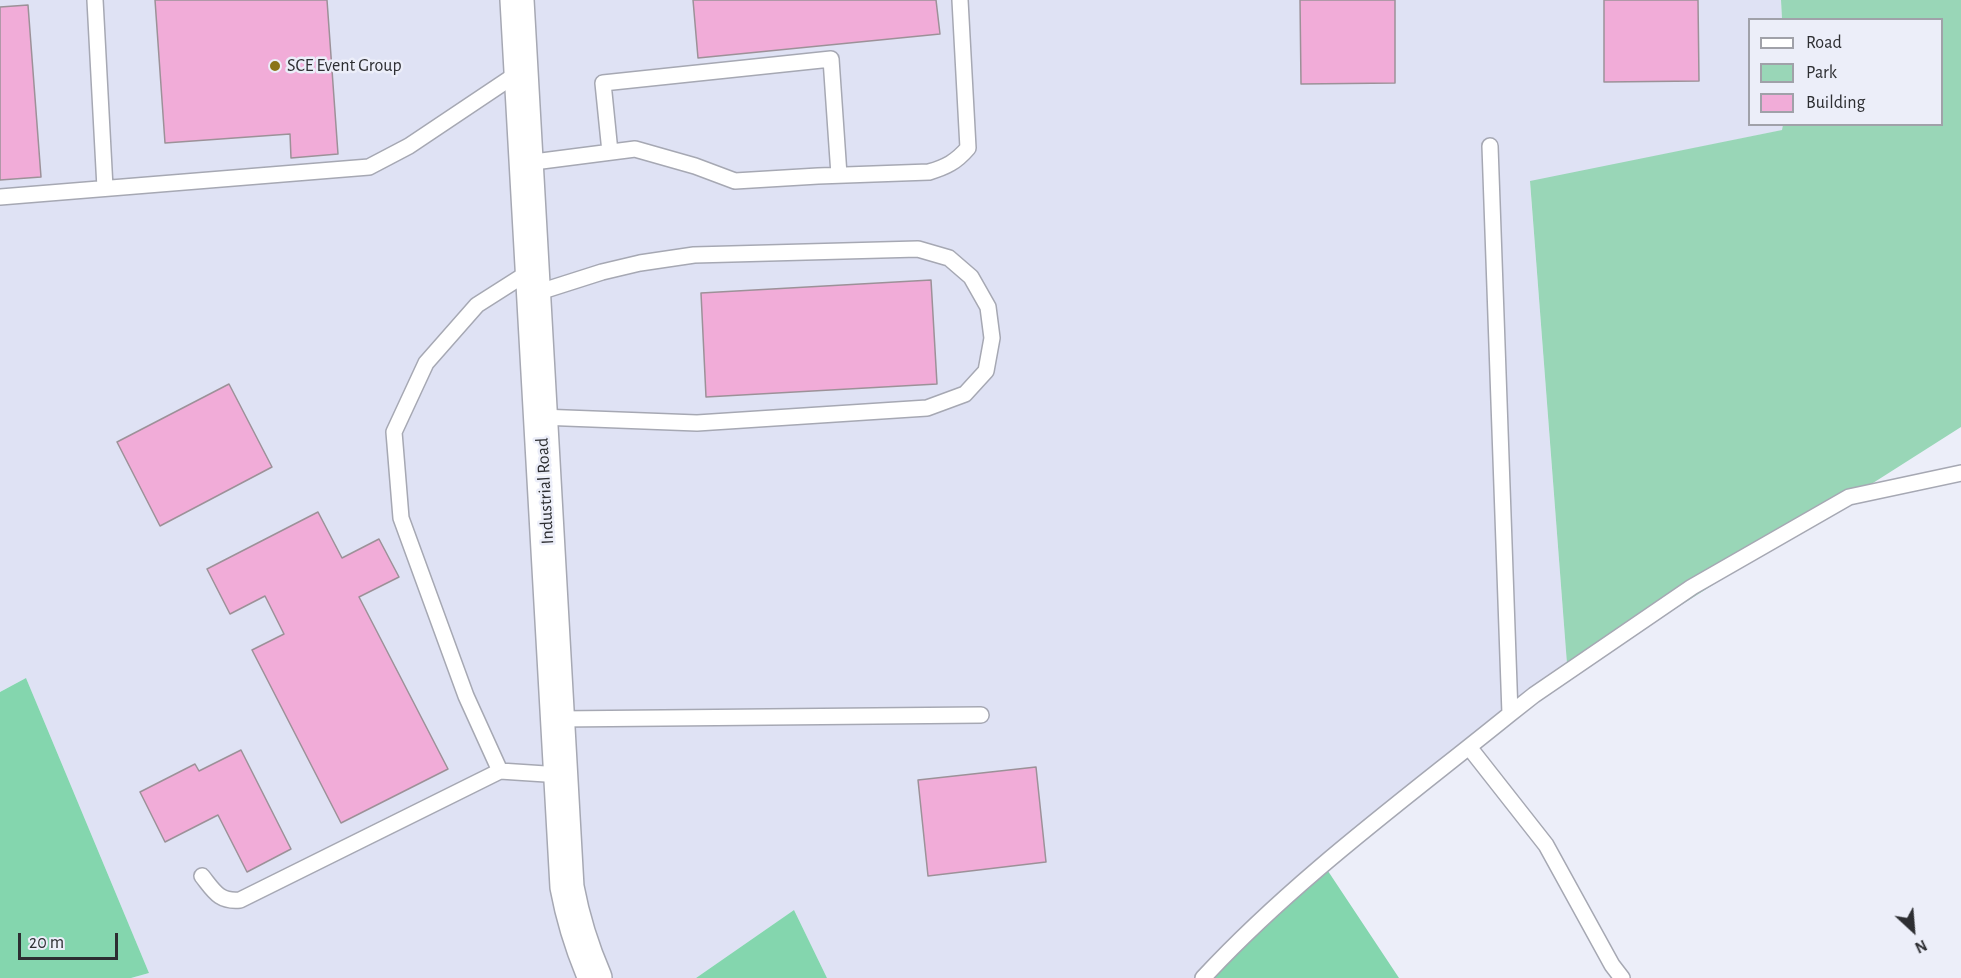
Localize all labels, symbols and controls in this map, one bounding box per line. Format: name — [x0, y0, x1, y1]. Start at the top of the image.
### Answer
legend — [1748, 18, 1943, 126]
text: Road — [1806, 34, 1842, 52]
place label: SCE Event Group — [287, 55, 402, 77]
marker: SCE Event Group — [268, 59, 282, 73]
text: Park — [1806, 64, 1837, 82]
text: Building — [1806, 94, 1865, 112]
street label: Industrial Road — [531, 437, 559, 545]
north arrow — [1883, 900, 1943, 960]
scale bar — [21, 921, 122, 959]
text: 20 m — [29, 934, 64, 952]
text: N — [1912, 937, 1929, 956]

